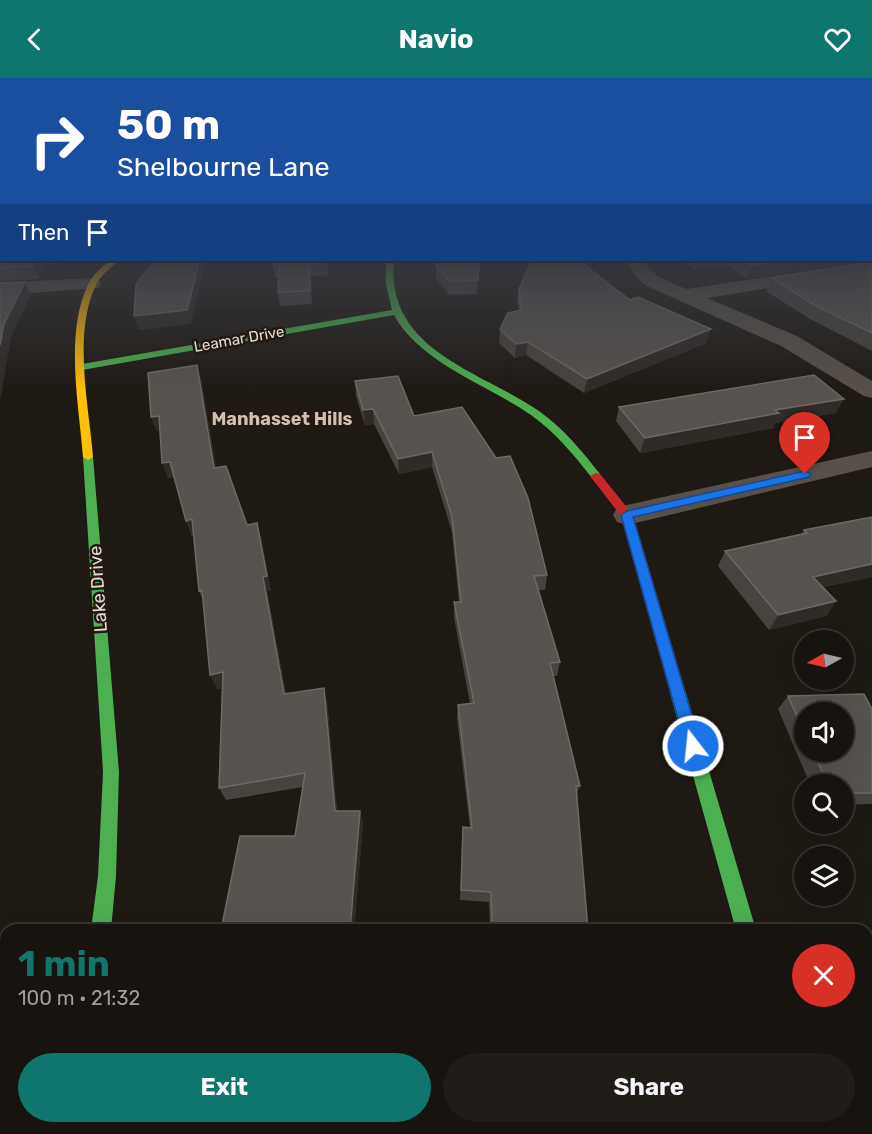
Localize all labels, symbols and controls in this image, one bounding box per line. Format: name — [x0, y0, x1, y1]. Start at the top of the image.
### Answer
icon: back — [18, 23, 51, 56]
text: Navio — [398, 23, 474, 55]
icon: heart — [821, 23, 854, 56]
text: 50 m — [117, 100, 220, 150]
icon: right — [18, 102, 96, 180]
text: Shelbourne Lane — [117, 151, 330, 183]
icon: arrive — [81, 216, 114, 249]
text: Then — [18, 219, 69, 246]
street label: Leamar Drive — [192, 322, 286, 356]
district label: Manhasset Hills — [211, 408, 353, 430]
pin — [779, 412, 830, 474]
icon: arrive — [788, 421, 821, 454]
street label: Lake Drive — [84, 545, 112, 633]
north arrow — [794, 630, 854, 690]
map controls — [794, 630, 854, 906]
button: sound — [794, 702, 854, 762]
position arrow — [661, 714, 725, 778]
button: search — [794, 774, 854, 834]
button: layers — [794, 846, 854, 906]
text: 1 min — [18, 942, 110, 985]
button: close — [792, 944, 855, 1007]
text: 100 m · 21:32 — [18, 986, 140, 1010]
button: Exit — [18, 1053, 431, 1122]
button: Share — [443, 1053, 855, 1122]

